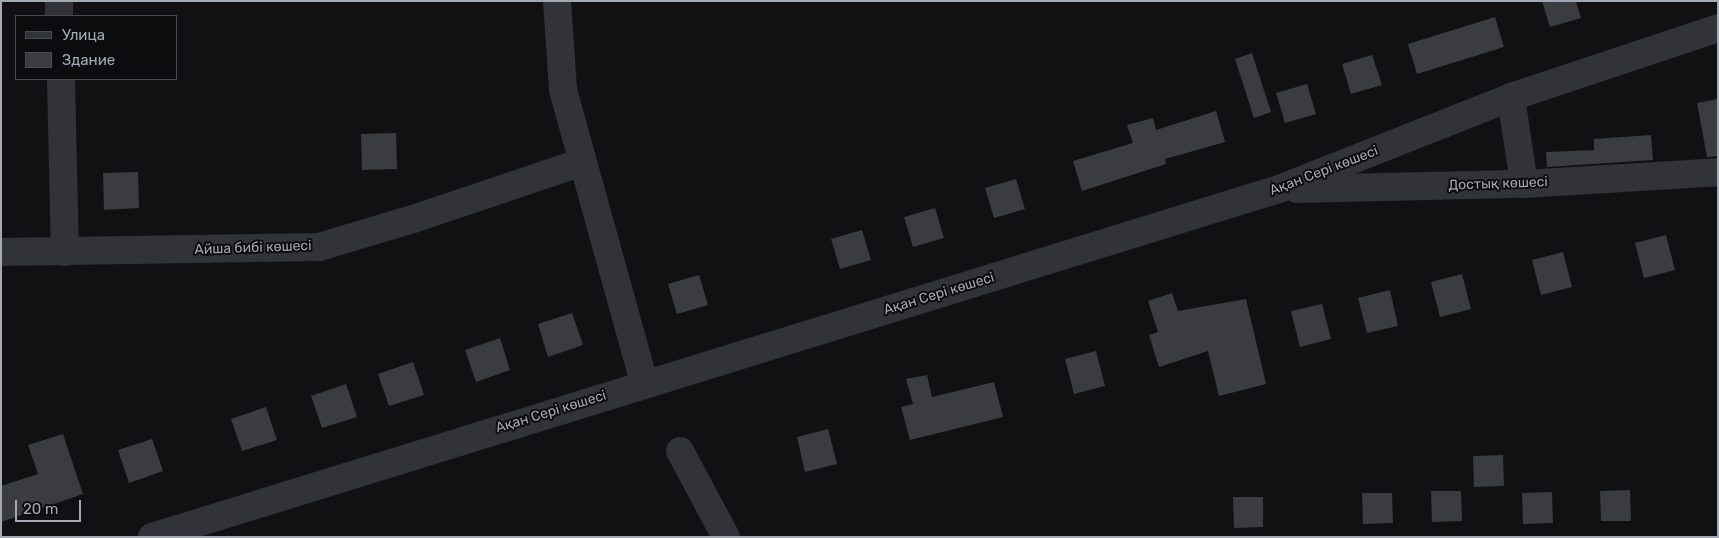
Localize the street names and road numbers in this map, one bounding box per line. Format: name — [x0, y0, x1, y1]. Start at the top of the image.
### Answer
street label: Ақан Сері көшесі — [1267, 143, 1381, 199]
street label: Достық көшесі — [1448, 174, 1548, 194]
street label: Айша бибі көшесі — [194, 238, 312, 258]
street label: Ақан Сері көшесі — [882, 269, 996, 319]
street label: Ақан Сері көшесі — [494, 387, 608, 437]

